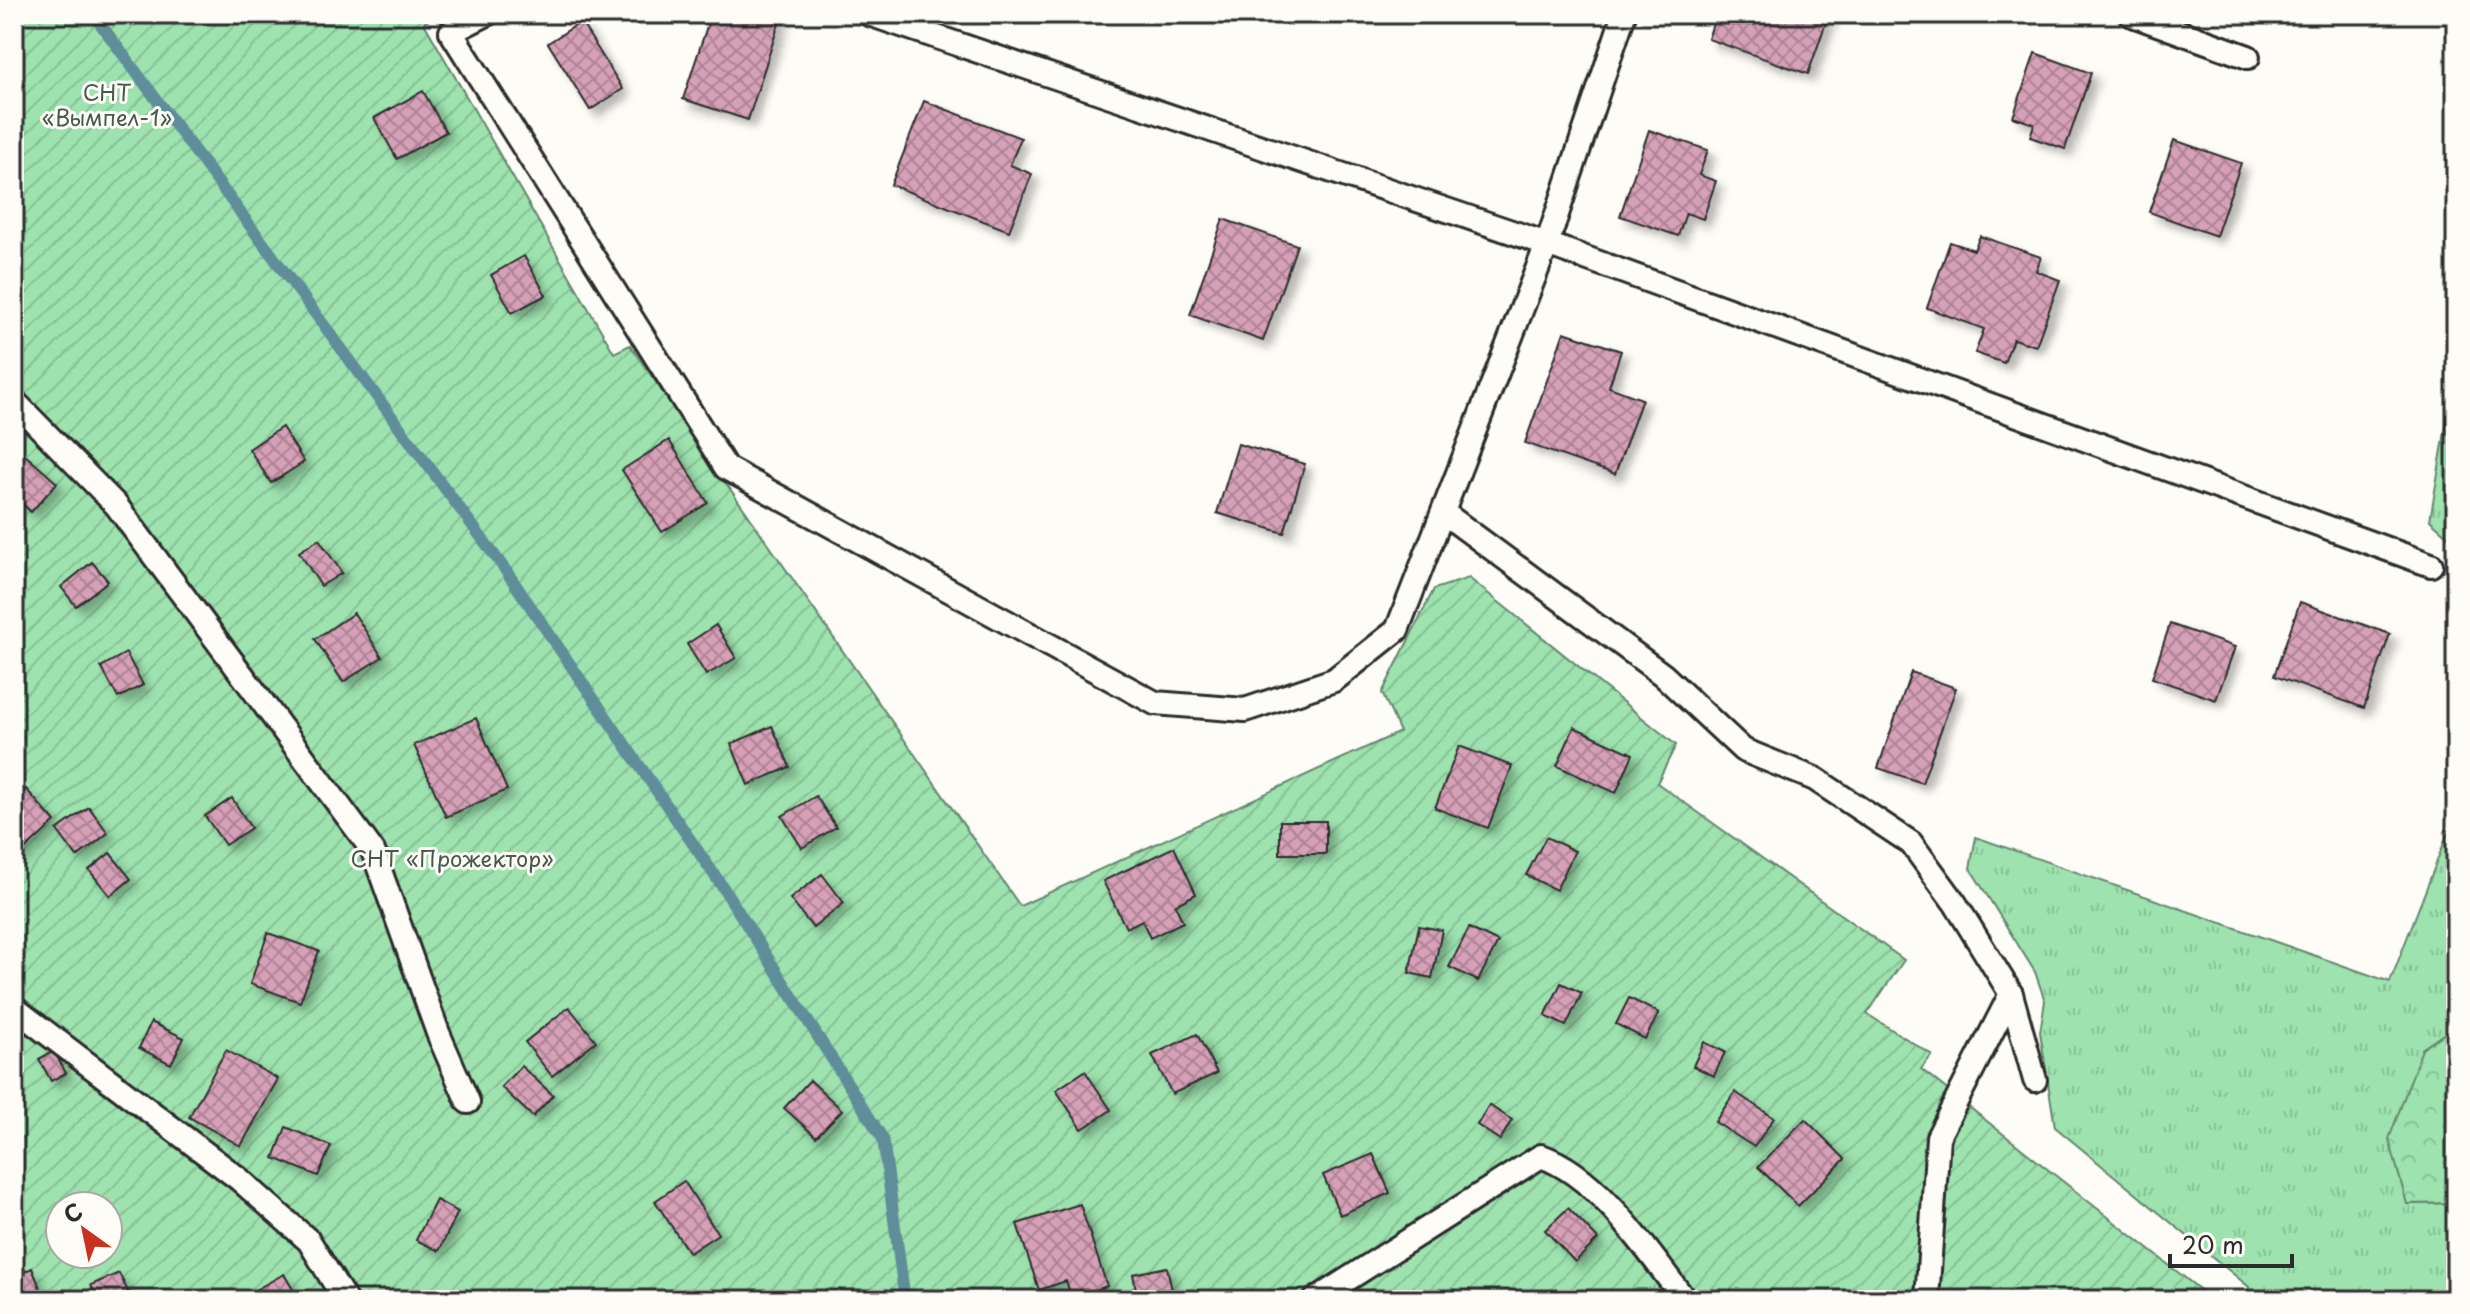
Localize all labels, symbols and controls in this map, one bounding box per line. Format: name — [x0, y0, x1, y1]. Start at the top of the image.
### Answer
park label: СНТ «Вымпел-1» — [42, 75, 172, 133]
park label: СНТ «Прожектор» — [351, 841, 554, 874]
north arrow — [44, 1190, 124, 1270]
text: С — [56, 1194, 88, 1230]
scale bar — [2170, 1218, 2292, 1268]
text: 20 m — [2182, 1226, 2244, 1262]

